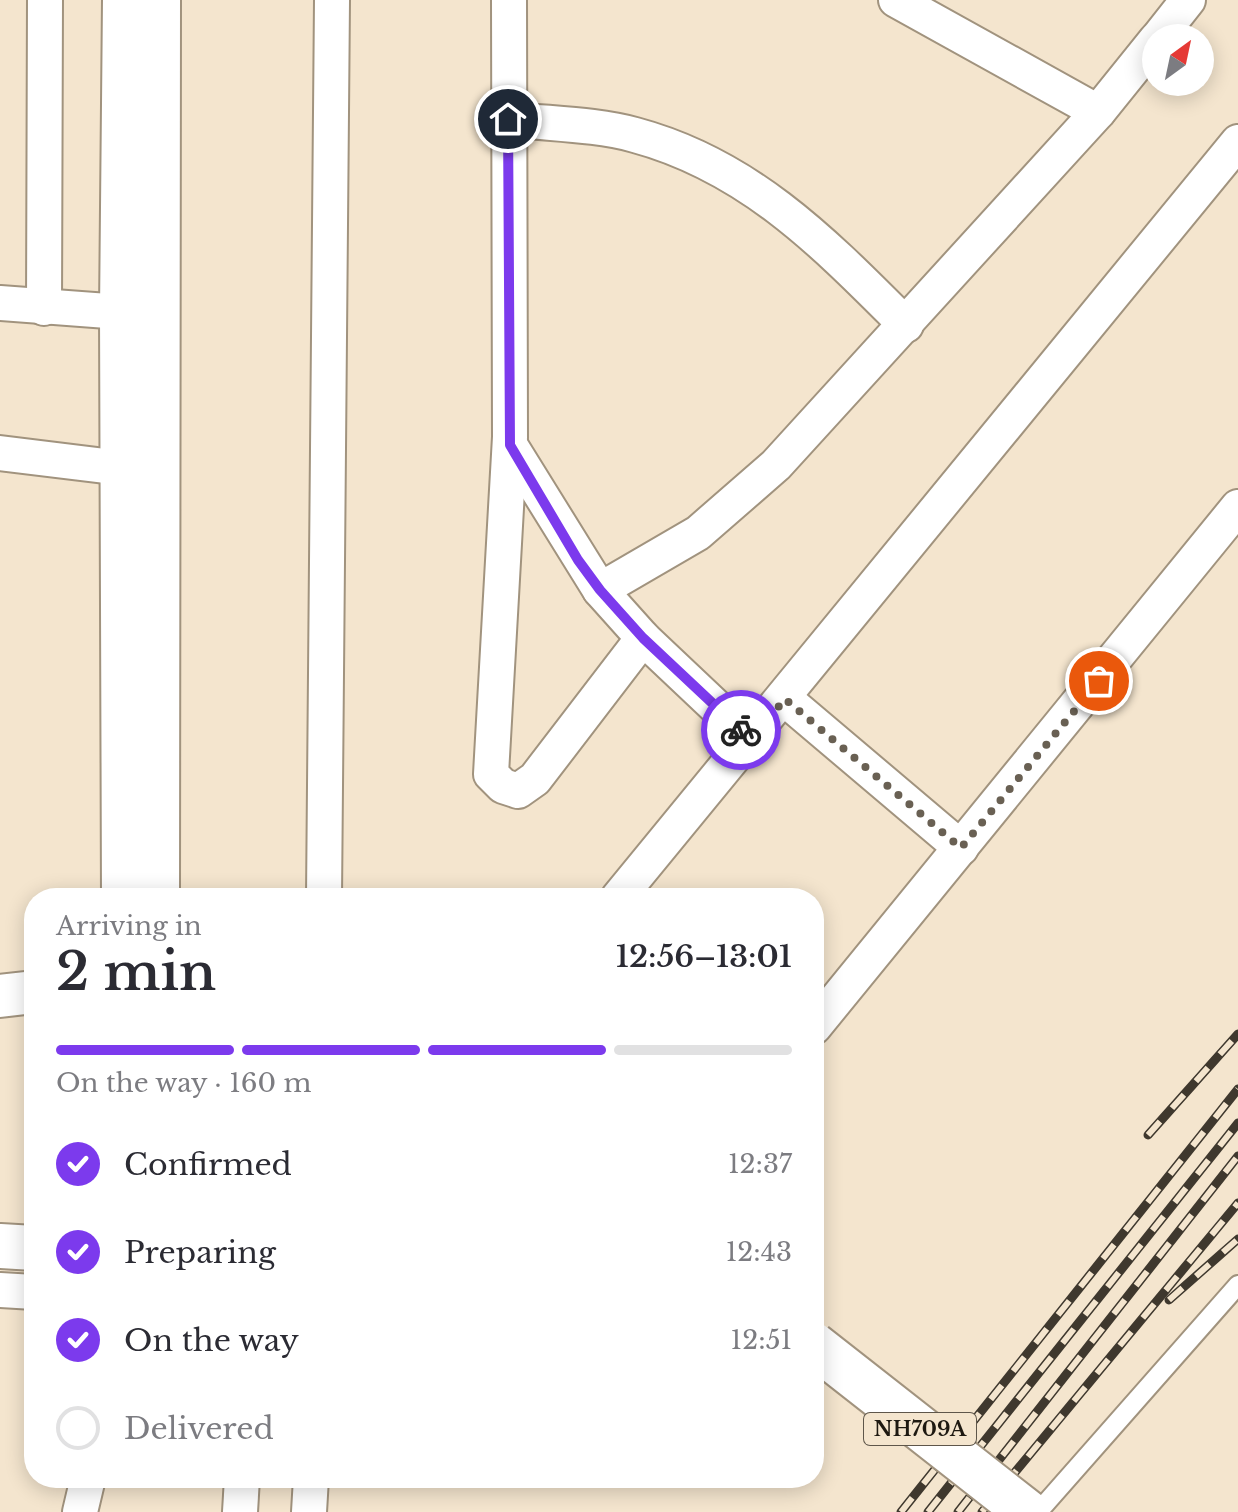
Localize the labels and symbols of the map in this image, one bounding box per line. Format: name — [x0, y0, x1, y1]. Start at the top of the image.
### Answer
north arrow — [1142, 24, 1214, 96]
pin — [474, 85, 542, 153]
pin — [1065, 647, 1133, 715]
courier — [701, 690, 781, 770]
road number: NH709A — [864, 1413, 976, 1445]

